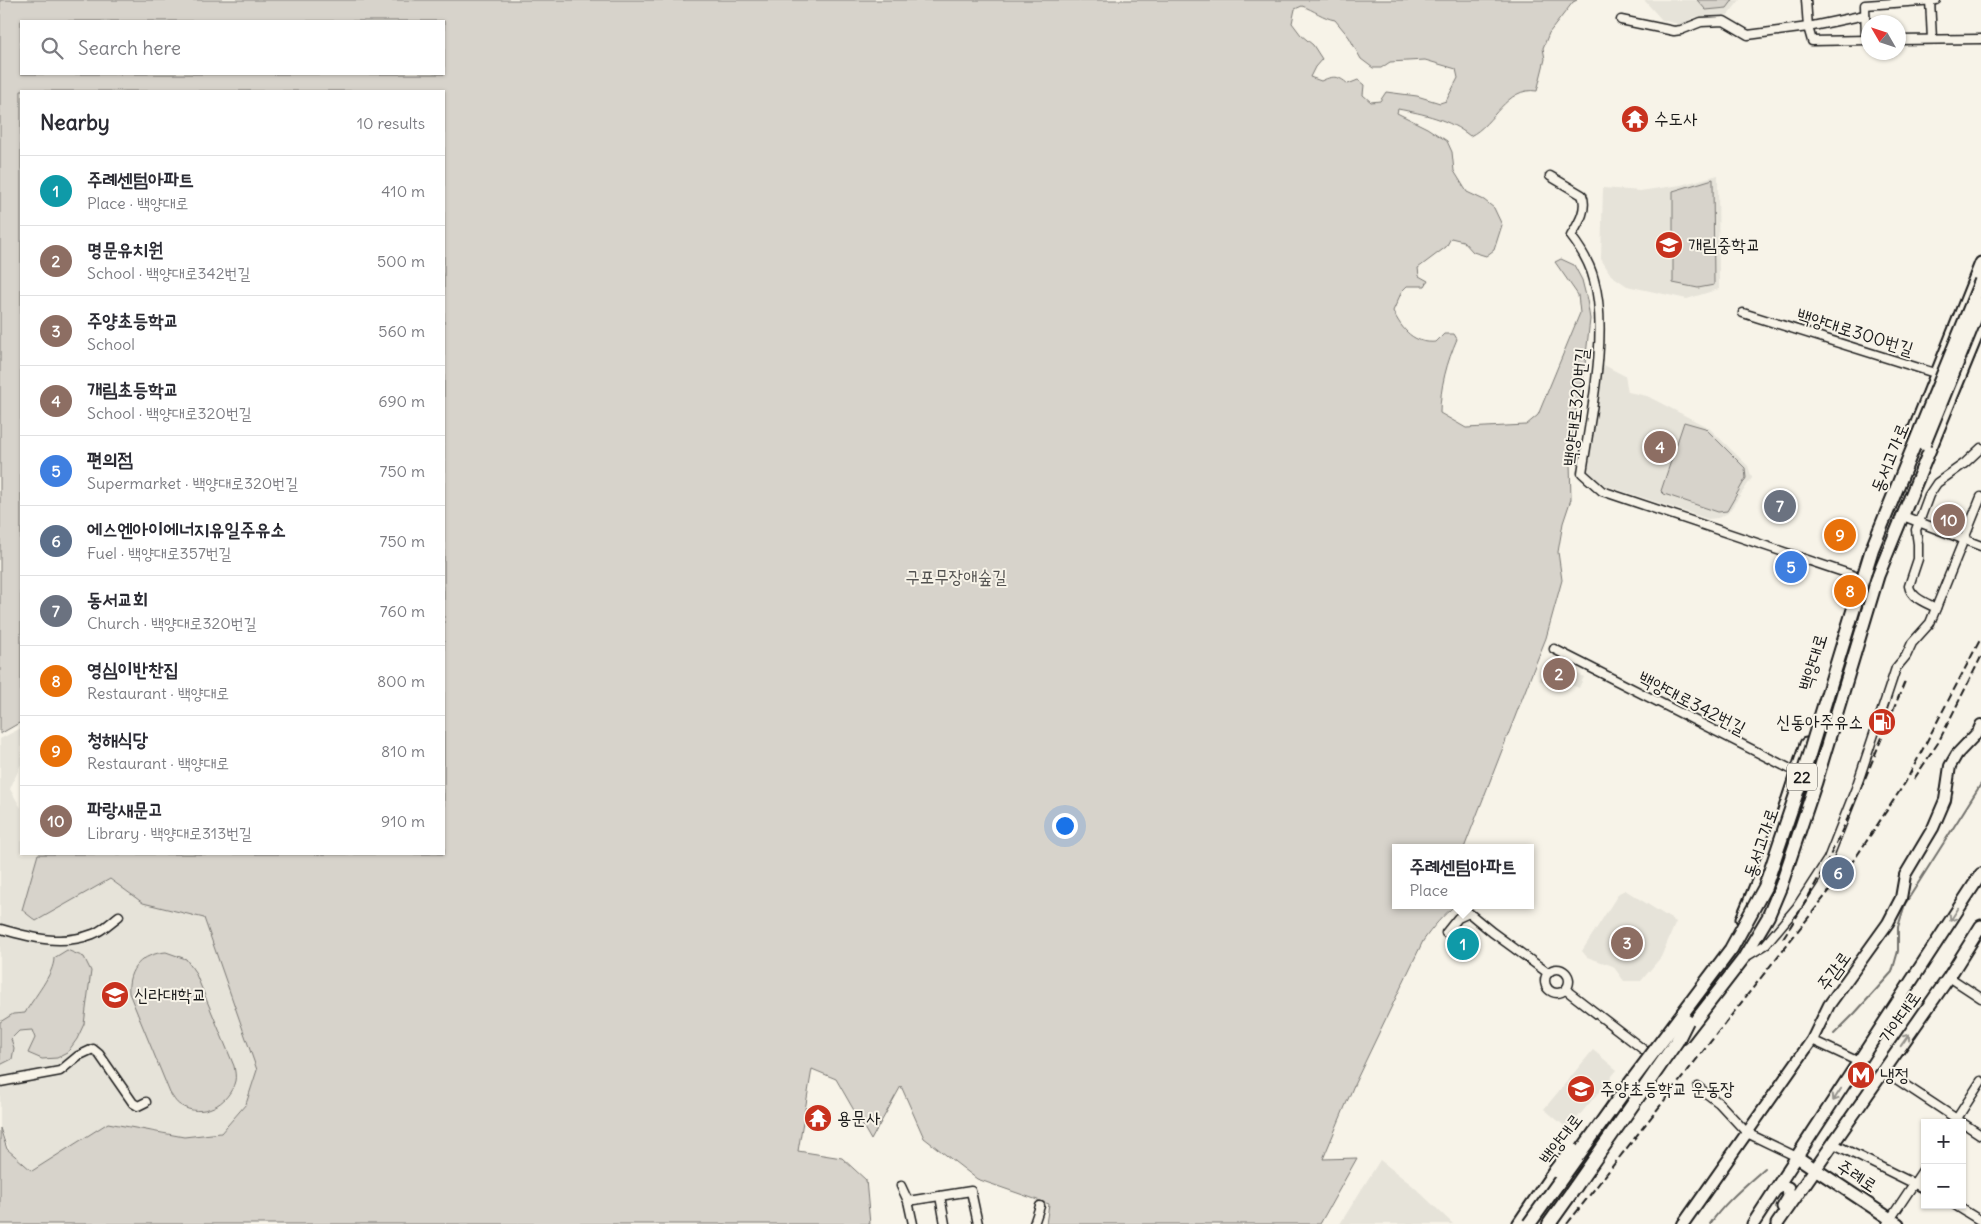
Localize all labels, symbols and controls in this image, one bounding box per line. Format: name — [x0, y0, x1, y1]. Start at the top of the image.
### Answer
north arrow — [1861, 15, 1906, 60]
search box — [20, 20, 445, 75]
icon: search — [38, 34, 66, 62]
text: Search here — [78, 36, 181, 60]
temple icon: 수도사 — [1620, 104, 1650, 134]
place label: 수도사 — [1654, 107, 1698, 130]
text: Nearby — [40, 109, 110, 136]
text: 10 results — [357, 113, 425, 133]
text: 주례센텀아파트 — [87, 167, 194, 191]
text: 1 — [53, 181, 59, 201]
text: 410 m — [381, 181, 425, 201]
text: Place · 백양대로 — [87, 193, 188, 213]
school or university icon: 개림중학교 — [1654, 230, 1684, 260]
place label: 개림중학교 — [1688, 233, 1760, 256]
text: 명문유치원 — [87, 237, 163, 261]
text: 2 — [52, 251, 60, 271]
text: 500 m — [377, 251, 425, 271]
text: School · 백양대로342번길 — [87, 263, 250, 283]
street label: 백양대로300번길 — [1794, 303, 1917, 360]
text: 주양초등학교 — [87, 308, 179, 332]
text: 3 — [51, 321, 61, 341]
text: 560 m — [378, 321, 425, 341]
text: School — [87, 334, 135, 354]
street label: 백양대로320번길 — [1558, 346, 1593, 467]
text: 개림초등학교 — [87, 377, 179, 401]
text: 4 — [51, 391, 61, 411]
text: 690 m — [378, 391, 425, 411]
text: School · 백양대로320번길 — [87, 403, 252, 423]
street label: 동서고가로 — [1865, 420, 1914, 496]
pin: 4 — [1644, 428, 1676, 466]
text: 편의점 — [87, 447, 133, 471]
text: 5 — [51, 461, 61, 481]
text: 750 m — [380, 461, 425, 481]
text: Supermarket · 백양대로320번길 — [87, 473, 298, 493]
pin: 7 — [1764, 487, 1796, 525]
pin: 10 — [1933, 501, 1965, 539]
pin: 9 — [1824, 516, 1856, 554]
text: 에스엔아이에너지유일주유소 — [87, 517, 286, 541]
text: 6 — [51, 531, 61, 551]
text: 750 m — [380, 531, 425, 551]
text: Fuel · 백양대로357번길 — [87, 543, 231, 563]
pin: 5 — [1775, 548, 1807, 586]
park label: 구포무장애숲길 — [905, 565, 1007, 588]
pin: 8 — [1834, 572, 1866, 610]
text: 동서교회 — [87, 587, 148, 611]
text: 7 — [52, 601, 60, 621]
text: 760 m — [380, 601, 425, 621]
text: Church · 백양대로320번길 — [87, 613, 257, 633]
street label: 백양대로 — [1793, 631, 1832, 693]
pin: 2 — [1543, 655, 1575, 693]
text: 영심이반찬집 — [87, 657, 179, 681]
street label: 백양대로342번길 — [1635, 666, 1750, 740]
text: 8 — [51, 671, 61, 691]
text: 800 m — [377, 671, 425, 691]
text: Restaurant · 백양대로 — [87, 683, 229, 703]
fuel station icon: 신동아주유소 — [1867, 707, 1897, 737]
place label: 신동아주유소 — [1776, 710, 1863, 733]
text: 청해식당 — [87, 727, 148, 751]
text: 9 — [51, 741, 61, 761]
text: 810 m — [381, 741, 425, 761]
text: Restaurant · 백양대로 — [87, 753, 229, 773]
road number: 22 — [1787, 764, 1817, 790]
text: 파랑새문고 — [87, 797, 163, 821]
street label: 동서고가로 — [1738, 805, 1783, 881]
text: 10 — [48, 811, 64, 831]
text: 910 m — [381, 811, 425, 831]
your location — [1052, 813, 1078, 839]
text: Library · 백양대로313번길 — [87, 823, 252, 843]
popup — [1392, 844, 1534, 909]
text: 주례센텀아파트 — [1409, 854, 1517, 878]
pin: 6 — [1822, 854, 1854, 892]
text: Place — [1409, 880, 1448, 900]
one-way arrow — [1949, 908, 1960, 922]
pin: 3 — [1611, 924, 1643, 962]
pin: 1 — [1447, 925, 1479, 963]
street label: 주감로 — [1812, 946, 1856, 995]
school or university icon: 신라대학교 — [100, 980, 130, 1010]
place label: 신라대학교 — [134, 983, 206, 1006]
street label: 가야대로 — [1874, 986, 1926, 1047]
one-way arrow — [1900, 1034, 1910, 1048]
metro station icon: 냉정 — [1846, 1060, 1876, 1090]
place label: 냉정 — [1880, 1063, 1909, 1086]
school or university icon: 주양초등학교 운동장 — [1566, 1074, 1596, 1104]
place label: 주양초등학교 운동장 — [1600, 1077, 1735, 1100]
one-way arrow — [1832, 1088, 1842, 1102]
temple icon: 용문사 — [803, 1103, 833, 1133]
place label: 용문사 — [837, 1106, 881, 1129]
street label: 백양대로 — [1534, 1109, 1587, 1169]
map controls — [1921, 1119, 1966, 1209]
button: + — [1921, 1119, 1966, 1164]
street label: 주례로 — [1833, 1154, 1882, 1197]
button: − — [1921, 1164, 1966, 1209]

